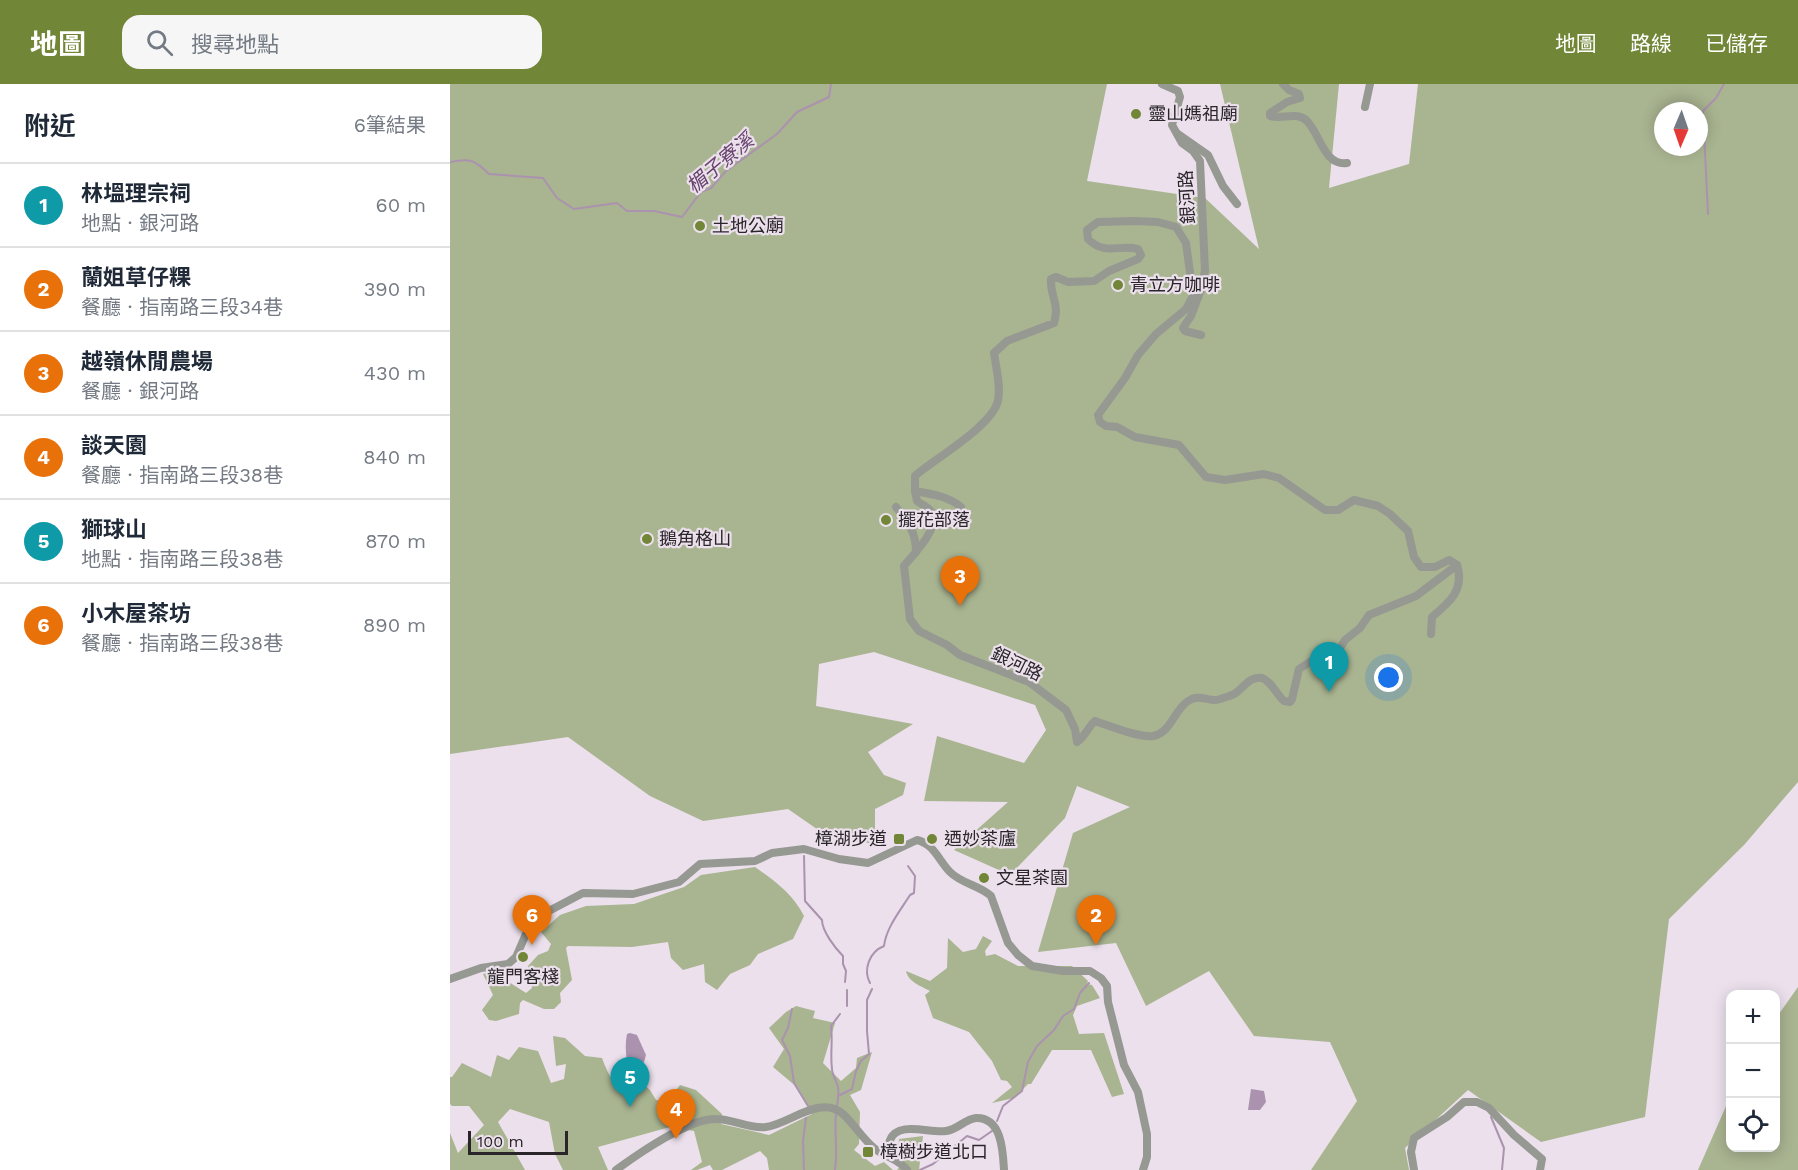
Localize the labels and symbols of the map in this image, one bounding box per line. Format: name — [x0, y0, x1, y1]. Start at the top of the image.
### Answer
north arrow — [1654, 102, 1708, 156]
place label: 靈山媽祖廟 — [1148, 103, 1238, 124]
marker: 靈山媽祖廟 — [1129, 107, 1143, 121]
water label: 楣子寮溪 — [682, 126, 761, 198]
street label: 銀河路 — [1175, 170, 1198, 225]
place label: 土地公廟 — [712, 215, 784, 236]
marker: 土地公廟 — [693, 219, 707, 233]
place label: 青立方咖啡 — [1130, 274, 1220, 295]
marker: 青立方咖啡 — [1111, 278, 1125, 292]
place label: 擺花部落 — [898, 509, 970, 530]
marker: 擺花部落 — [879, 513, 893, 527]
place label: 鵝角格山 — [659, 528, 731, 549]
marker: 鵝角格山 — [640, 532, 654, 546]
pin: 3 — [940, 556, 980, 606]
street label: 銀河路 — [988, 642, 1046, 685]
pin: 1 — [1310, 642, 1348, 692]
your location — [1374, 663, 1403, 692]
place label: 樟湖步道 — [815, 828, 887, 849]
place label: 迺妙茶廬 — [944, 828, 1016, 849]
marker: 樟湖步道 — [892, 832, 906, 846]
marker: 迺妙茶廬 — [925, 832, 939, 846]
place label: 文星茶園 — [996, 867, 1068, 888]
marker: 文星茶園 — [977, 871, 991, 885]
pin: 6 — [512, 896, 551, 945]
pin: 2 — [1076, 896, 1116, 945]
marker: 龍門客棧 — [516, 950, 530, 964]
place label: 龍門客棧 — [487, 966, 559, 987]
pin: 5 — [610, 1058, 650, 1107]
pin: 4 — [656, 1090, 696, 1139]
scale bar — [468, 1128, 568, 1156]
place label: 樟樹步道北口 — [880, 1141, 988, 1162]
marker: 樟樹步道北口 — [861, 1145, 875, 1159]

